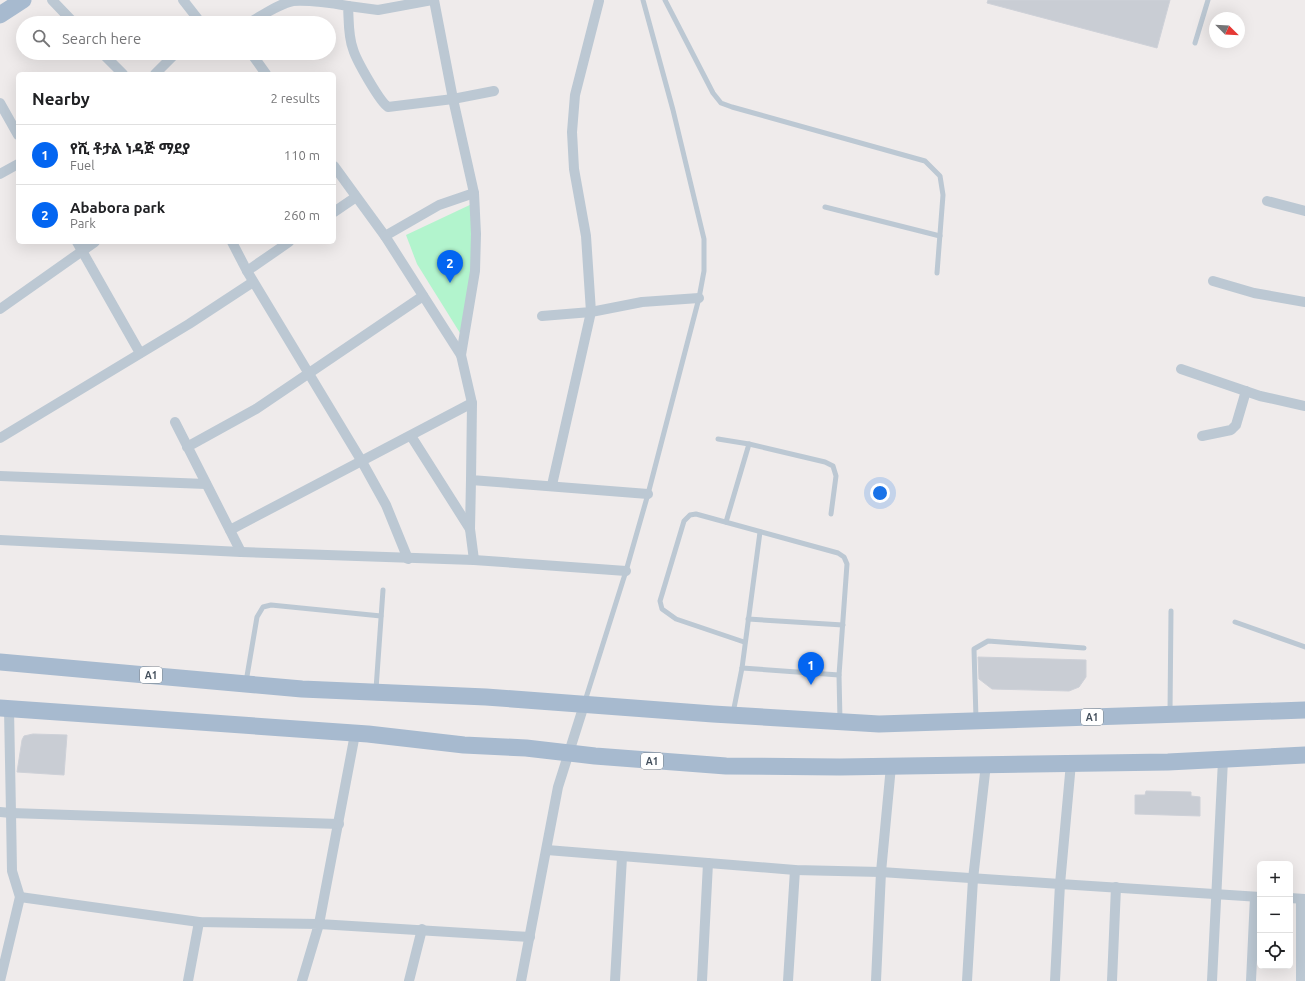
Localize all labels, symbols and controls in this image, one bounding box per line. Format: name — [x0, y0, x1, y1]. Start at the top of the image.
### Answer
north arrow — [1209, 12, 1245, 48]
search box — [16, 16, 336, 60]
icon: search — [30, 27, 52, 49]
text: Search here — [62, 30, 141, 47]
text: Nearby — [32, 89, 90, 108]
text: 2 results — [270, 91, 320, 105]
text: የሺ ቶታል ነዳጅ ማደያ — [70, 140, 190, 157]
text: 1 — [41, 148, 49, 162]
text: 110 m — [284, 148, 320, 162]
text: Fuel — [70, 158, 95, 172]
text: Ababora park — [70, 199, 165, 216]
text: 2 — [41, 208, 49, 222]
text: 260 m — [284, 208, 320, 222]
text: Park — [70, 216, 96, 230]
pin: 2 — [437, 250, 463, 283]
your location — [870, 483, 890, 503]
pin: 1 — [798, 652, 824, 685]
road number: A1 — [140, 667, 162, 683]
road number: A1 — [1081, 709, 1103, 725]
road number: A1 — [641, 753, 663, 769]
map controls — [1257, 861, 1293, 969]
button: + — [1257, 861, 1293, 897]
button: − — [1257, 897, 1293, 933]
button: locate — [1257, 933, 1293, 969]

